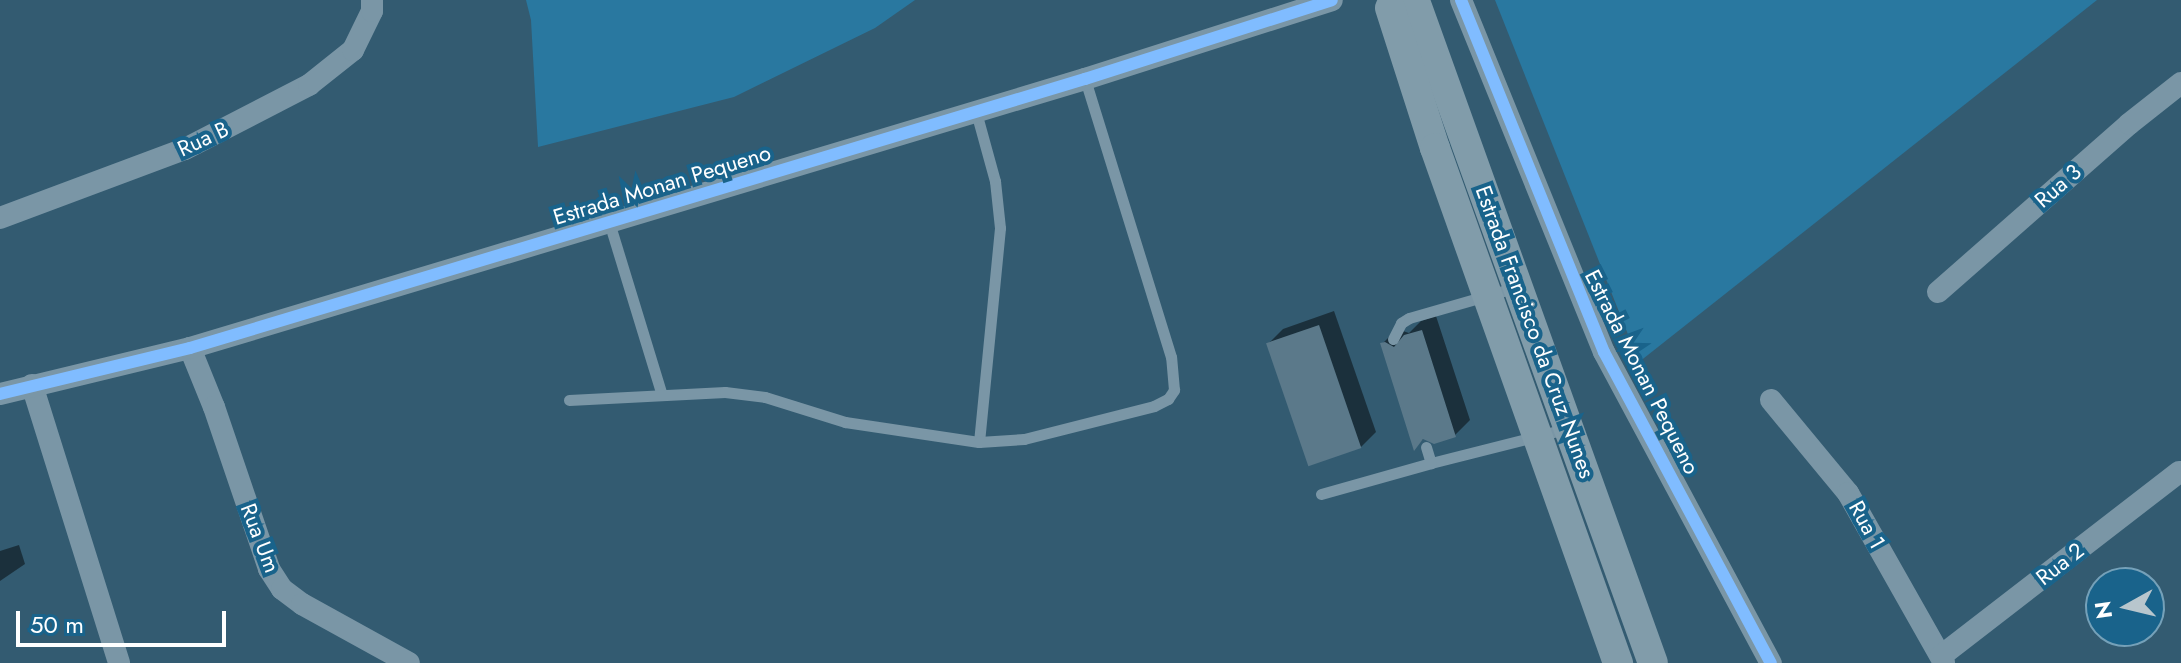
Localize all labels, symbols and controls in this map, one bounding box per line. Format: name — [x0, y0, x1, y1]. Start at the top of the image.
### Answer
street label: Rua B — [173, 116, 233, 162]
street label: Estrada Monan Pequeno — [550, 139, 774, 231]
street label: Rua 3 — [2029, 159, 2087, 213]
street label: Estrada Francisco da Cruz Nunes — [1470, 182, 1600, 482]
street label: Estrada Monan Pequeno — [1579, 265, 1705, 479]
street label: Rua 1 — [1843, 496, 1891, 554]
street label: Rua Um — [235, 500, 285, 576]
street label: Rua 2 — [2031, 537, 2089, 591]
north arrow — [2085, 567, 2165, 647]
scale bar — [20, 595, 230, 645]
text: N — [2086, 599, 2120, 621]
text: 50 m — [30, 607, 84, 642]

